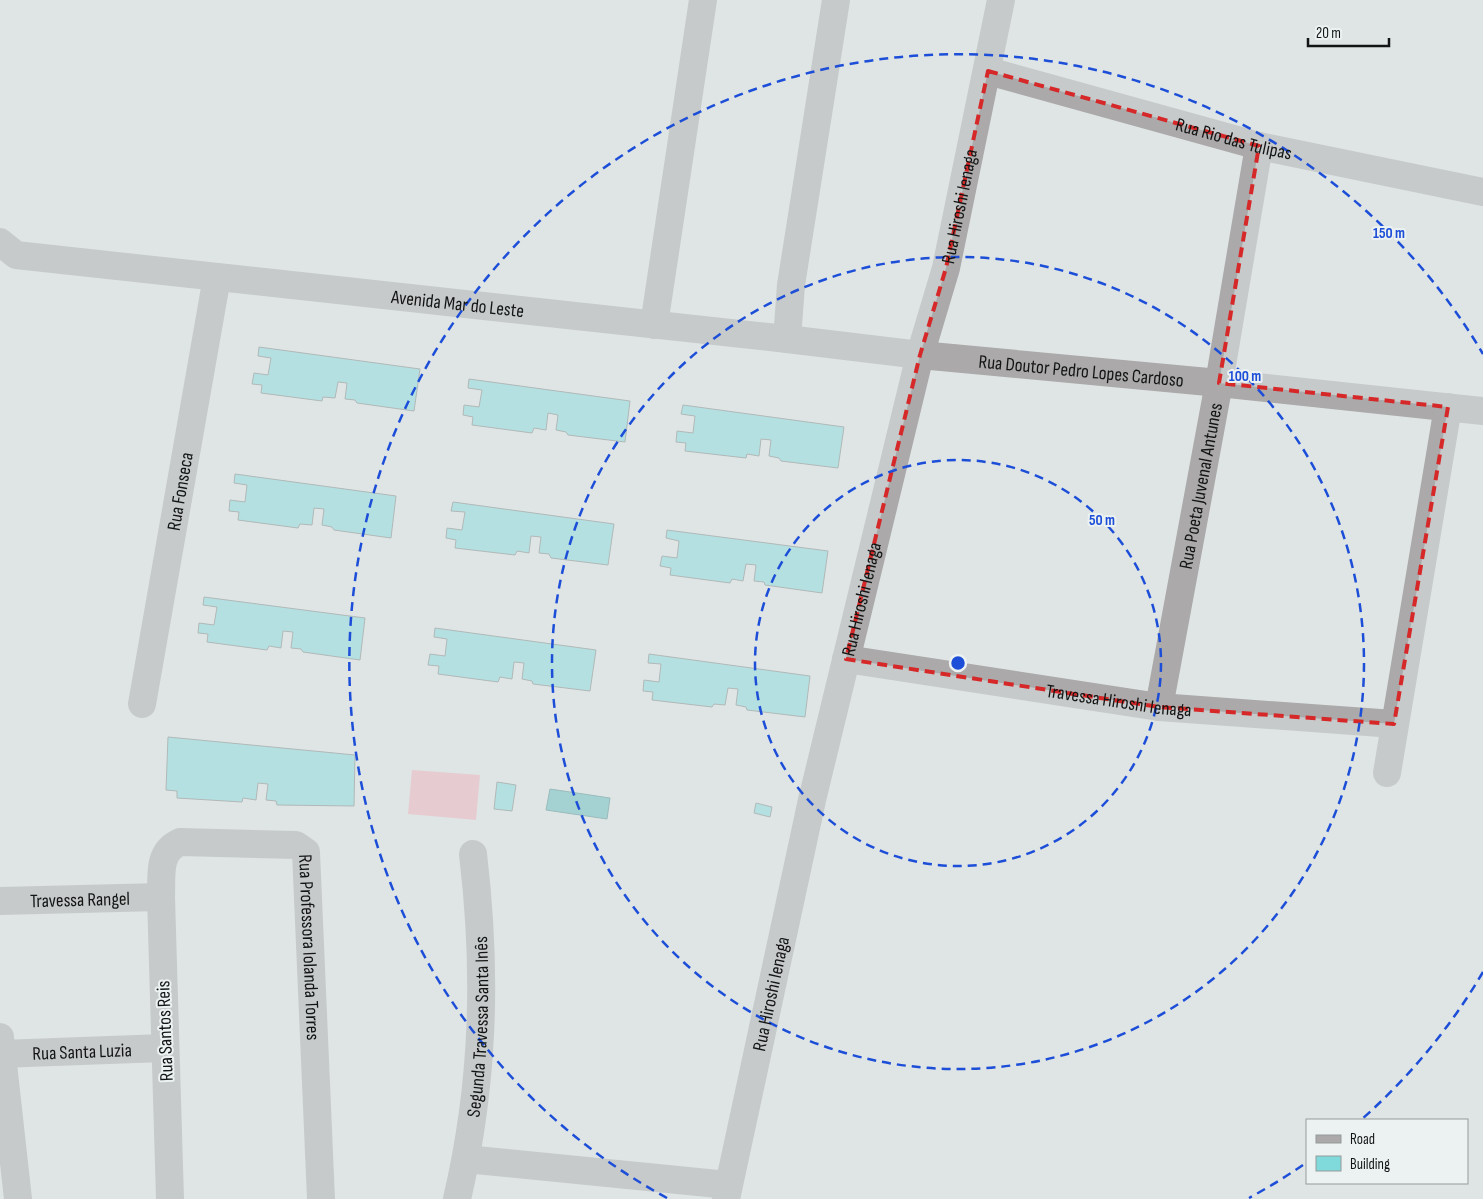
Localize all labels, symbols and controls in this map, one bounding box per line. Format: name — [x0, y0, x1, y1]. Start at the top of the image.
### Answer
scale bar — [1308, 15, 1389, 47]
text: 20 m — [1316, 24, 1341, 43]
street label: Rua Rio das Tulipas — [1173, 113, 1294, 165]
street label: Rua Hiroshi Ienaga — [937, 147, 983, 266]
text: 150 m — [1373, 224, 1405, 243]
street label: Avenida Mar do Leste — [389, 286, 525, 323]
street label: Rua Doutor Pedro Lopes Cardoso — [977, 351, 1185, 393]
text: 100 m — [1229, 367, 1261, 386]
street label: Rua Poeta Juvenal Antunes — [1175, 401, 1228, 571]
street label: Rua Fonseca — [163, 451, 199, 533]
text: 50 m — [1089, 511, 1115, 530]
street label: Rua Hiroshi Ienaga — [837, 540, 887, 659]
centre of rings — [949, 654, 967, 672]
street label: Travessa Hiroshi Ienaga — [1044, 680, 1192, 722]
street label: Rua Professora Iolanda Torres — [293, 854, 324, 1041]
street label: Travessa Rangel — [30, 888, 130, 913]
street label: Segunda Travessa Santa Inês — [462, 935, 494, 1119]
street label: Rua Hiroshi Ienaga — [748, 935, 795, 1053]
street label: Rua Santos Reis — [152, 980, 179, 1082]
street label: Rua Santa Luzia — [32, 1039, 132, 1066]
legend — [1306, 1119, 1468, 1184]
text: Road — [1350, 1130, 1375, 1149]
text: Building — [1350, 1155, 1390, 1174]

